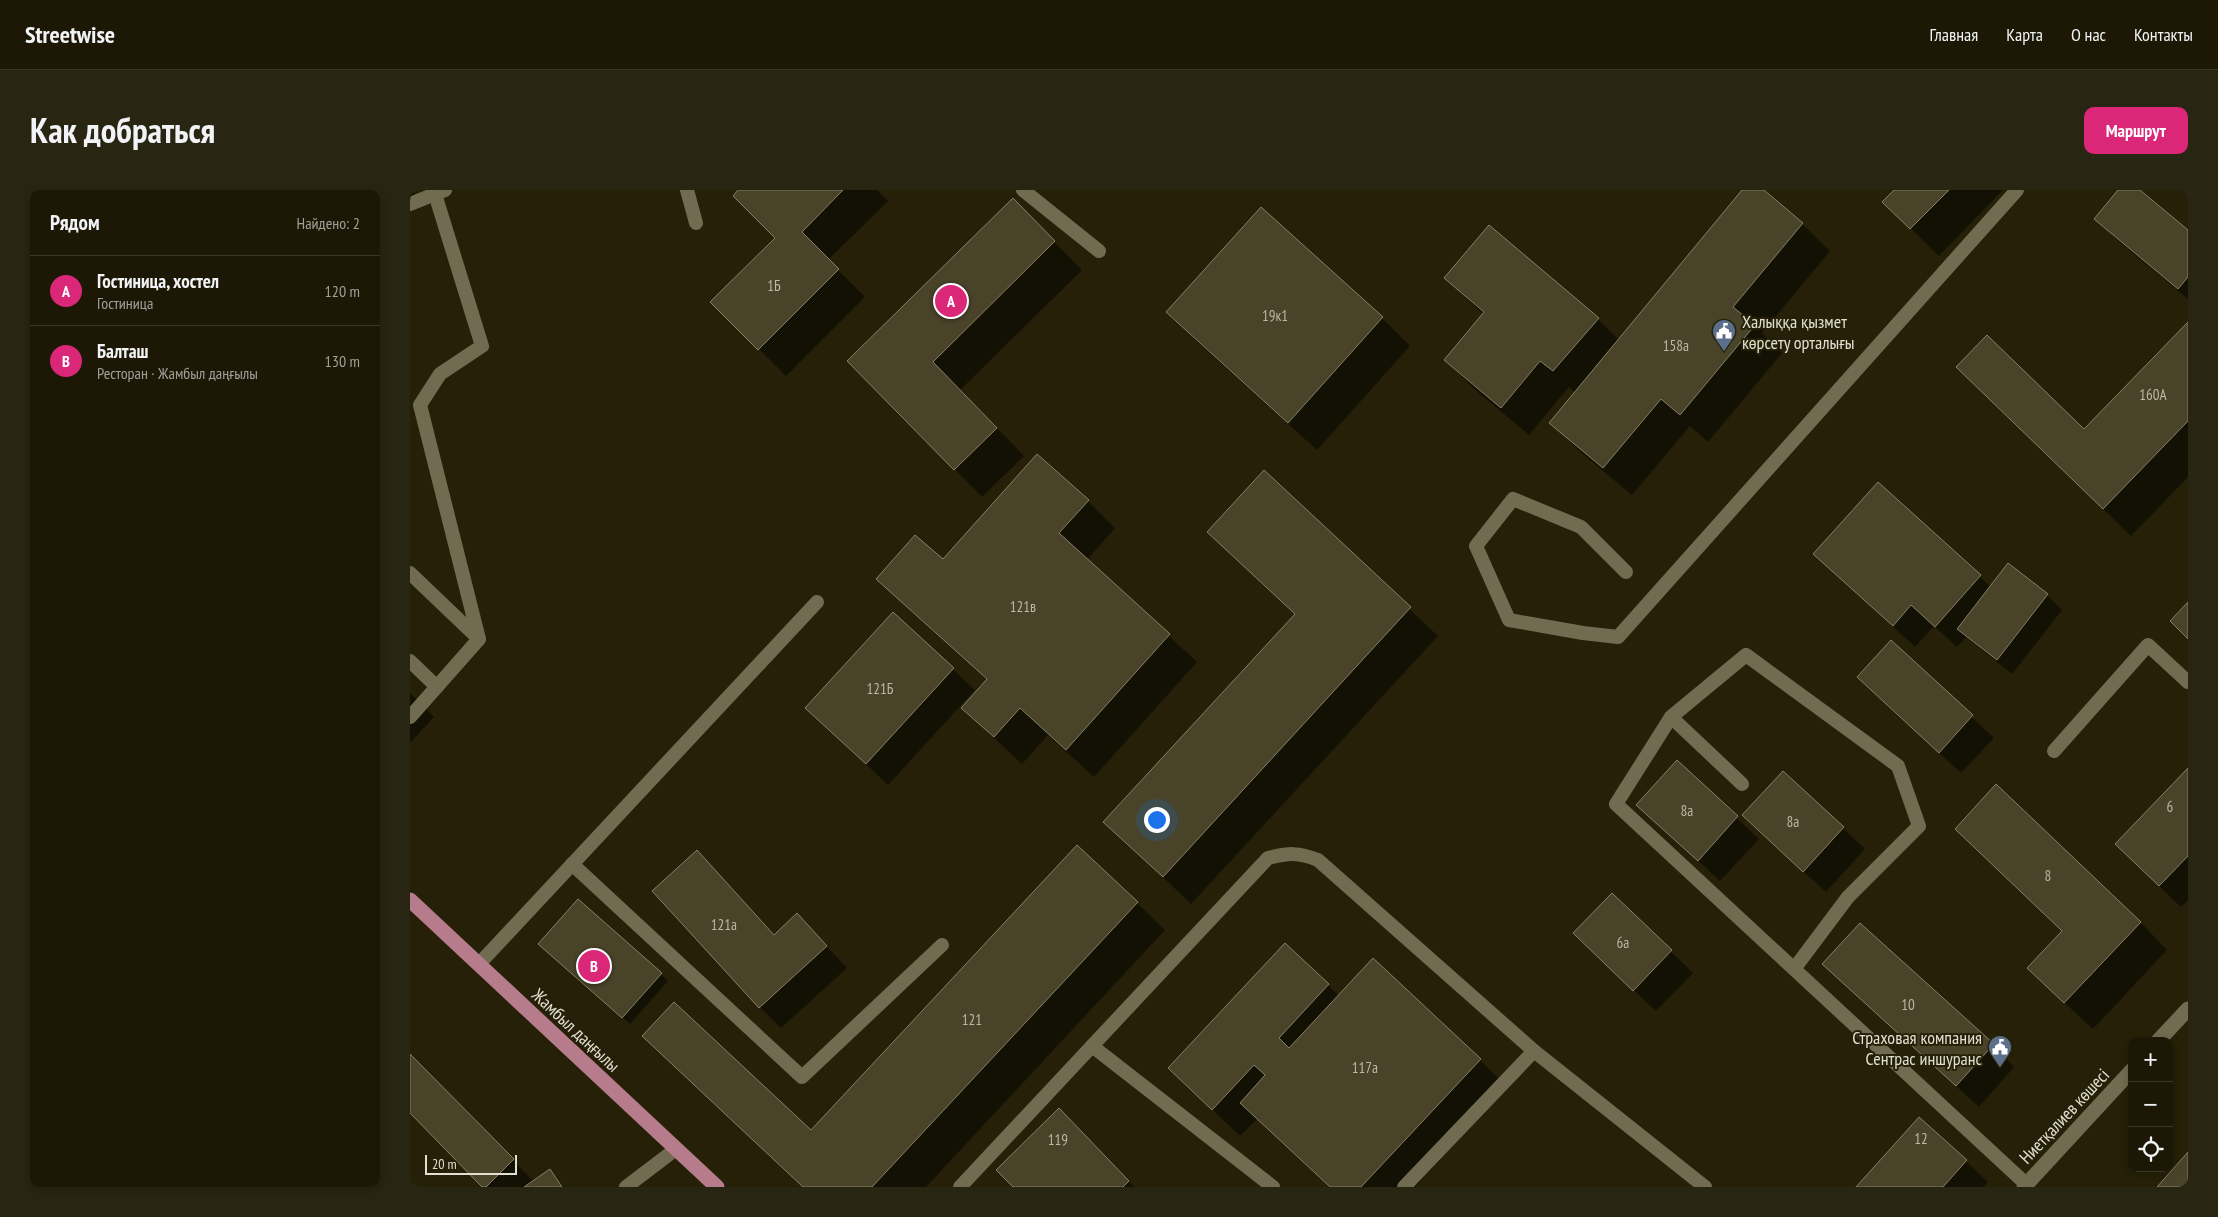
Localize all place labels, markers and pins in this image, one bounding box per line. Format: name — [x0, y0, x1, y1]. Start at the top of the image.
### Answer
pin: A — [935, 282, 967, 320]
place label: Халыққа қызмет көрсету орталығы — [1742, 310, 1854, 354]
public building icon: Халыққа қызмет көрсету орталығы — [1711, 318, 1737, 352]
pin: B — [578, 947, 610, 985]
place label: Страховая компания Сентрас иншуранс — [1852, 1026, 1983, 1070]
public building icon: Страховая компания Сентрас иншуранс — [1987, 1034, 2013, 1068]

